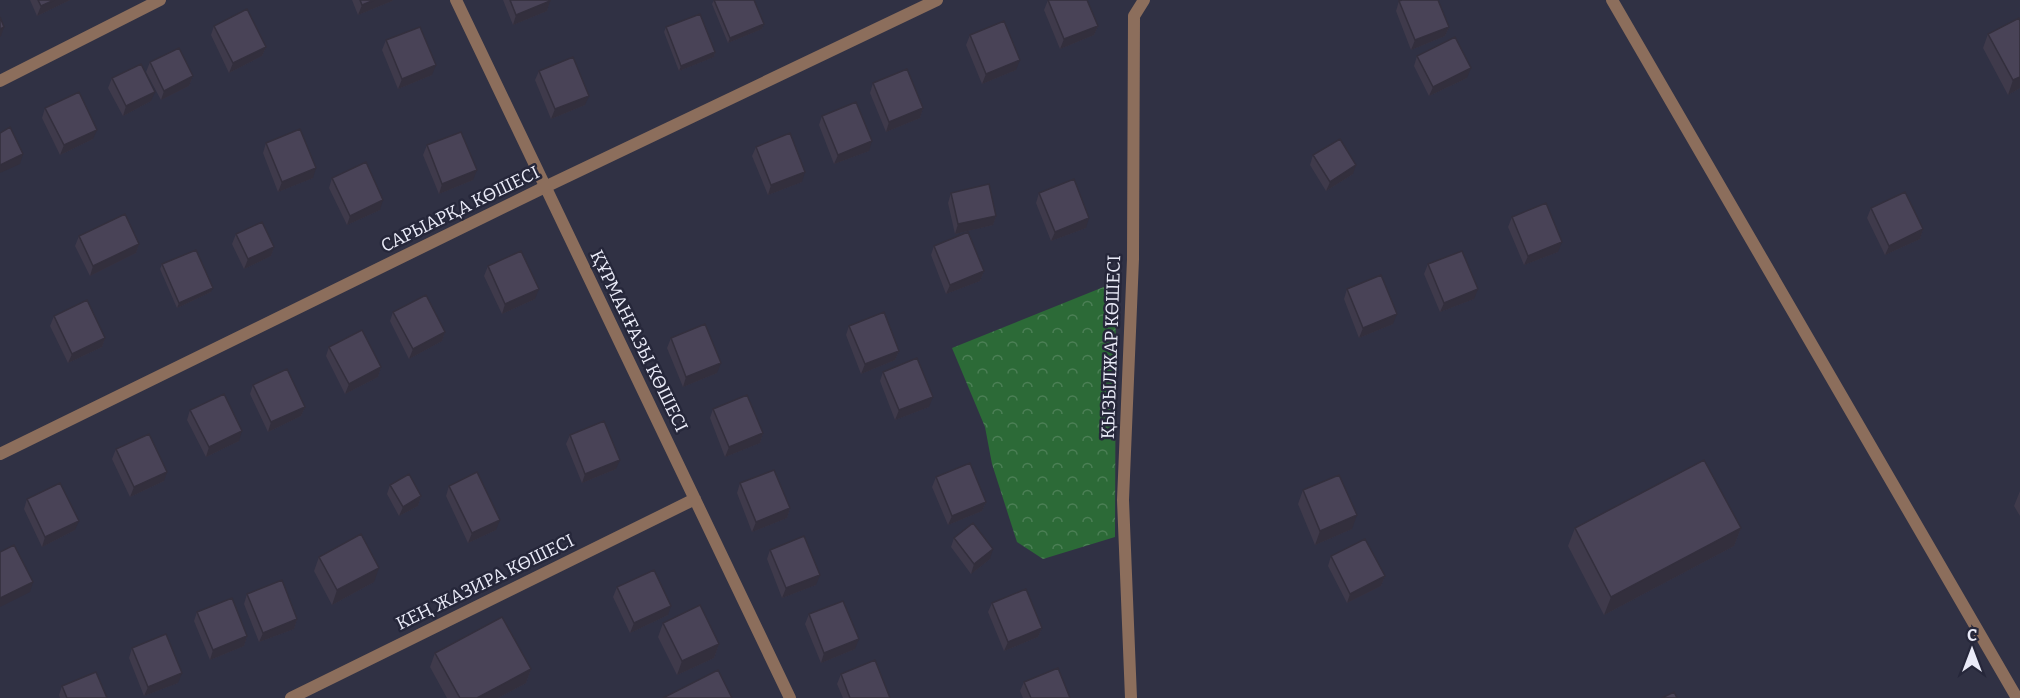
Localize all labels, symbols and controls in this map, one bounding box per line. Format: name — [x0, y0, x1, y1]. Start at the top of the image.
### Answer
street label: САРЫАРҚА КӨШЕСІ — [377, 161, 543, 257]
street label: ҚҰРМАНҒАЗЫ КӨШЕСІ — [585, 247, 693, 435]
street label: ҚЫЗЫЛЖАР КӨШЕСІ — [1097, 254, 1125, 440]
street label: КЕҢ ЖАЗИРА КӨШЕСІ — [392, 529, 578, 635]
north arrow — [1942, 620, 2002, 680]
text: С — [1967, 626, 1977, 645]

